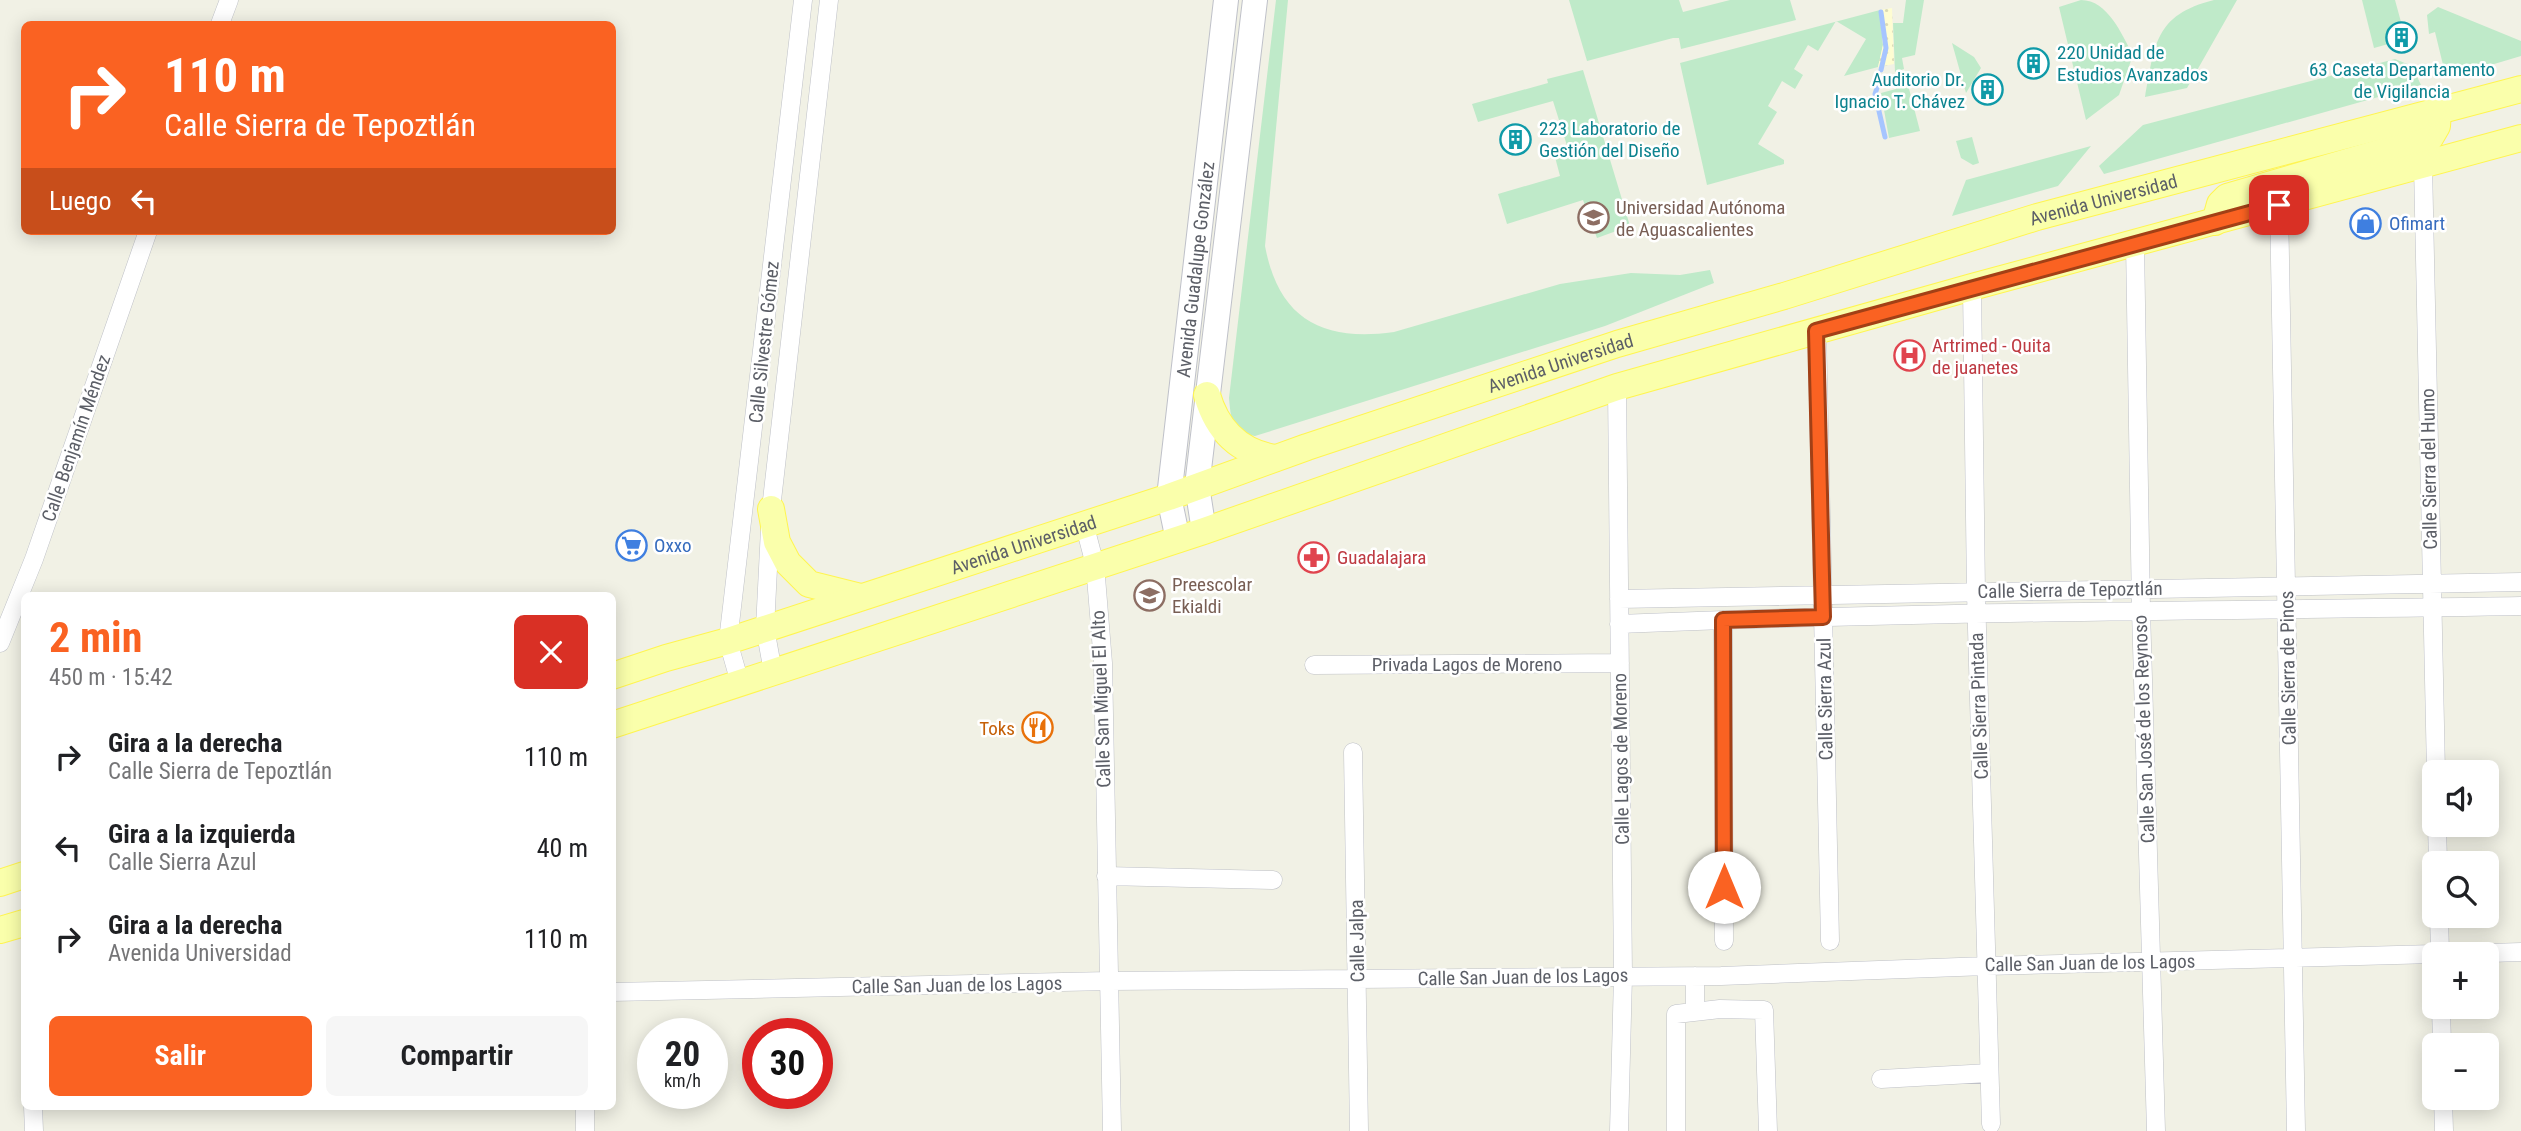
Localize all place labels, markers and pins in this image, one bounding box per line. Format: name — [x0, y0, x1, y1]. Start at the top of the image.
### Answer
building icon: 63 Caseta Departamento de Vigilancia — [2385, 21, 2419, 55]
place label: 220 Unidad de Estudios Avanzados — [2057, 41, 2208, 86]
building icon: 220 Unidad de Estudios Avanzados — [2017, 46, 2051, 80]
place label: 63 Caseta Departamento de Vigilancia — [2309, 58, 2495, 103]
place label: Auditorio Dr. Ignacio T. Chávez — [1835, 68, 1965, 113]
building icon: Auditorio Dr. Ignacio T. Chávez — [1971, 73, 2005, 107]
place label: 223 Laboratorio de Gestión del Diseño — [1539, 117, 1681, 162]
building icon: 223 Laboratorio de Gestión del Diseño — [1499, 122, 1533, 156]
pin — [2249, 175, 2309, 235]
place label: Universidad Autónoma de Aguascalientes — [1616, 196, 1785, 241]
school or university icon: Universidad Autónoma de Aguascalientes — [1576, 201, 1610, 235]
shop icon: Ofimart — [2349, 206, 2383, 240]
place label: Ofimart — [2389, 212, 2445, 235]
place label: Artrimed - Quita de juanetes — [1932, 334, 2051, 379]
hospital icon: Artrimed - Quita de juanetes — [1892, 339, 1926, 373]
supermarket icon: Oxxo — [614, 528, 648, 562]
place label: Oxxo — [654, 534, 691, 557]
pharmacy icon: Guadalajara — [1297, 540, 1331, 574]
place label: Guadalajara — [1337, 546, 1426, 569]
place label: Preescolar Ekialdi — [1172, 573, 1252, 618]
school or university icon: Preescolar Ekialdi — [1132, 578, 1166, 612]
restaurant icon: Toks — [1021, 711, 1055, 745]
place label: Toks — [979, 717, 1015, 740]

